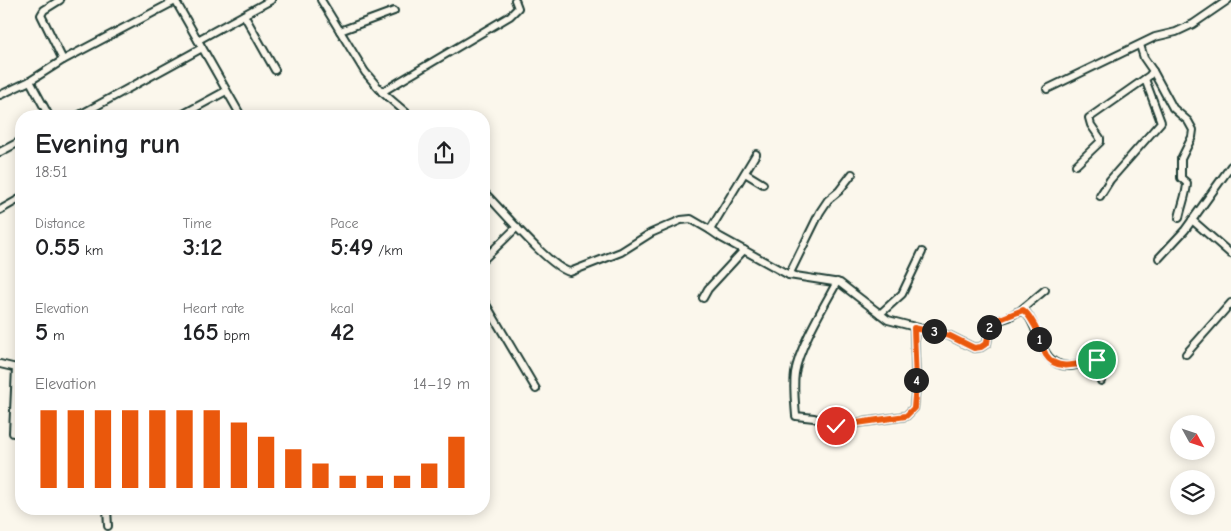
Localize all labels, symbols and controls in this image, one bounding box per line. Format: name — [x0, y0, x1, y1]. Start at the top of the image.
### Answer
button: share — [418, 127, 470, 179]
text: Evening run — [35, 128, 180, 160]
text: 18:51 — [35, 163, 67, 181]
text: Distance — [35, 215, 85, 232]
text: Time — [183, 215, 212, 232]
text: Pace — [330, 215, 359, 232]
text: 0.55 — [35, 232, 80, 261]
text: 3:12 — [183, 232, 222, 261]
text: 5:49 — [330, 232, 374, 261]
text: km — [80, 242, 103, 259]
text: /km — [374, 242, 403, 259]
text: Elevation — [35, 300, 89, 317]
text: Heart rate — [183, 300, 244, 317]
text: kcal — [330, 300, 354, 317]
pin: 2 — [976, 314, 1002, 340]
text: 5 — [35, 317, 48, 346]
text: 165 — [183, 317, 219, 346]
text: 42 — [330, 317, 355, 346]
pin: 3 — [922, 318, 946, 344]
text: 2 — [986, 319, 993, 336]
text: 3 — [931, 323, 938, 340]
pin: 1 — [1026, 326, 1052, 352]
text: m — [48, 327, 65, 344]
text: bpm — [219, 327, 250, 344]
text: 1 — [1037, 331, 1042, 348]
pin — [1076, 339, 1118, 381]
icon: arrive — [1083, 346, 1111, 374]
pin: 4 — [904, 368, 928, 392]
text: 4 — [913, 372, 920, 389]
text: Elevation — [35, 375, 96, 393]
text: 14–19 m — [413, 375, 470, 393]
pin — [815, 405, 857, 447]
icon: check — [822, 412, 850, 440]
north arrow — [1170, 415, 1215, 460]
map controls — [1170, 415, 1215, 515]
button: layers — [1170, 470, 1215, 515]

